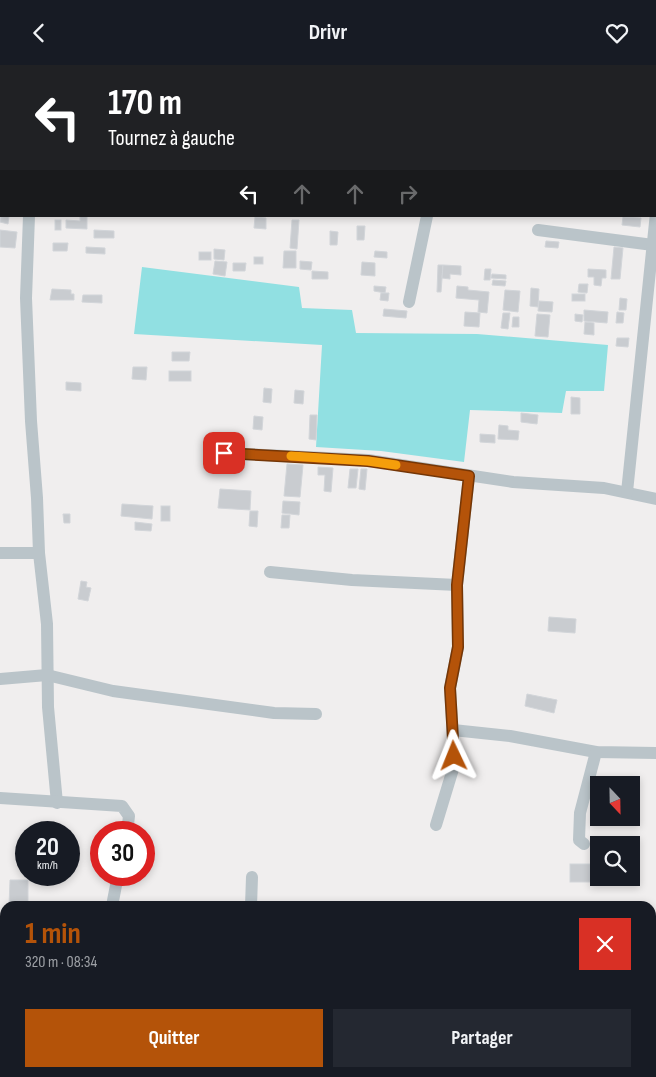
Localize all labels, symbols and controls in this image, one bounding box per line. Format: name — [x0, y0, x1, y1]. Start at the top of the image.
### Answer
icon: back — [25, 19, 53, 47]
text: Drivr — [309, 19, 347, 46]
icon: heart — [603, 19, 631, 47]
text: 170 m — [108, 82, 182, 125]
icon: left — [25, 85, 90, 150]
text: Tournez à gauche — [108, 125, 235, 152]
icon: left — [235, 180, 263, 208]
icon: ahead — [288, 180, 316, 208]
icon: ahead — [341, 180, 369, 208]
icon: right — [394, 180, 422, 208]
pin — [203, 432, 245, 474]
icon: arrive — [210, 439, 238, 467]
position arrow — [427, 729, 479, 781]
north arrow — [590, 776, 640, 826]
map controls — [590, 776, 640, 886]
speed limit sign: 30 — [90, 821, 155, 886]
text: 20 — [36, 832, 59, 863]
button: search — [590, 836, 640, 886]
text: km/h — [37, 858, 58, 873]
text: 1 min — [25, 916, 81, 952]
button: close — [579, 918, 631, 970]
text: 320 m · 08:34 — [25, 953, 97, 972]
button: Quitter — [25, 1009, 323, 1067]
button: Partager — [333, 1009, 631, 1067]

